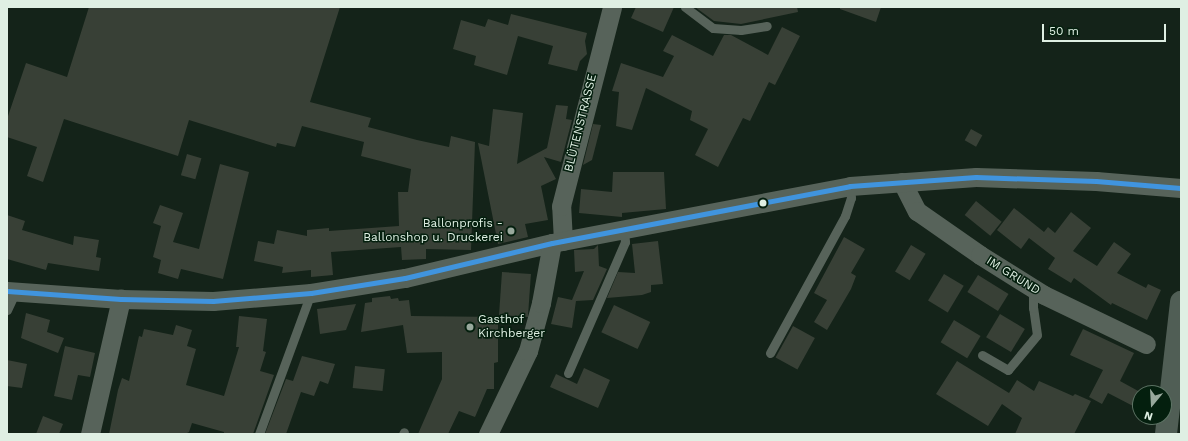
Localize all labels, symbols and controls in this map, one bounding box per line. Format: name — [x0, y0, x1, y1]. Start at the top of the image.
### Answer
scale bar — [1044, 16, 1168, 42]
text: 50 m — [1049, 24, 1079, 38]
street label: BLÜTENSTRASSE — [562, 73, 600, 173]
unlabelled marker — [758, 198, 768, 208]
place label: Ballonprofis - Ballonshop u. Druckerei — [363, 217, 503, 245]
marker: Ballonprofis - Ballonshop u. Druckerei — [506, 226, 516, 236]
street label: IM GRUND — [984, 254, 1042, 298]
place label: Gasthof Kirchberger — [478, 313, 545, 341]
marker: Gasthof Kirchberger — [465, 322, 475, 332]
north arrow — [1132, 385, 1172, 425]
text: N — [1143, 408, 1154, 423]

